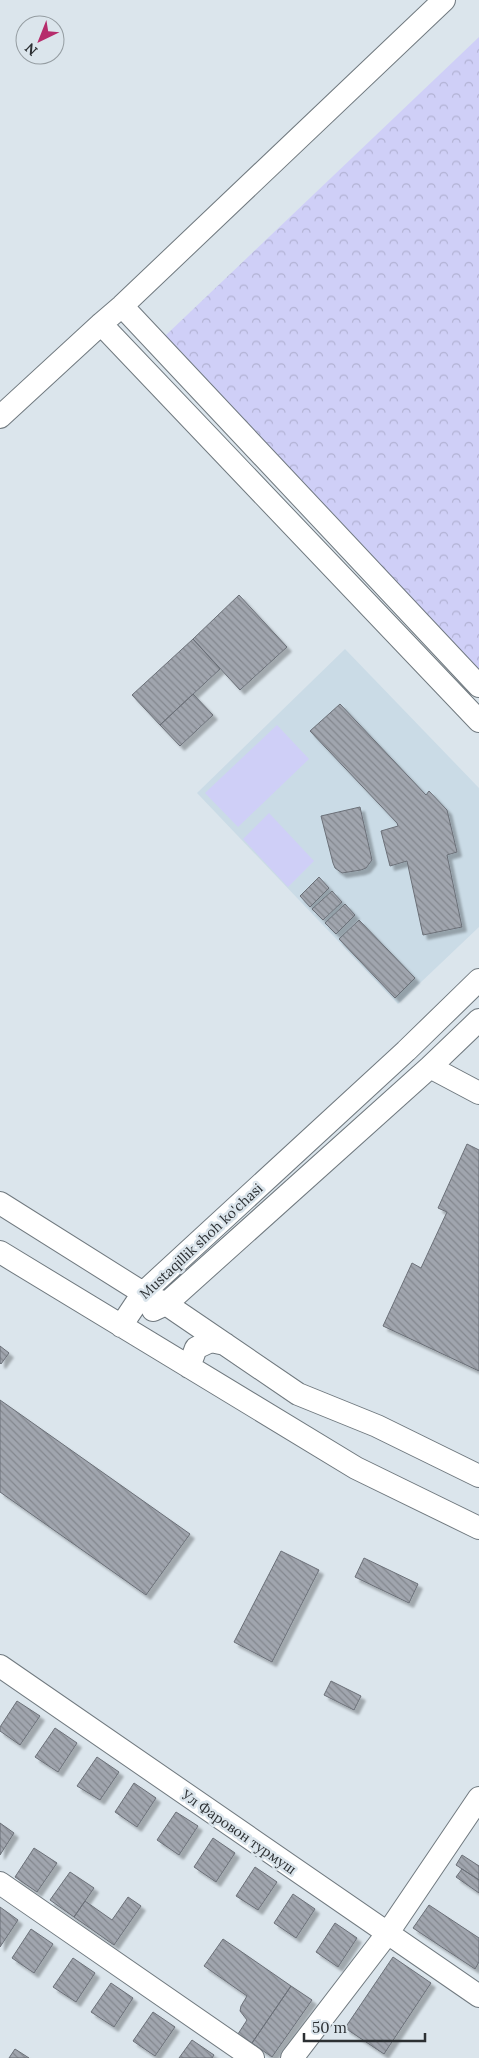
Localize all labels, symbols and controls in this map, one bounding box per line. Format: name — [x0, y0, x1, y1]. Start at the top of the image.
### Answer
north arrow — [15, 15, 65, 65]
text: N — [21, 39, 41, 60]
street label: Mustaqillik shoh ko'chasi — [136, 1179, 266, 1303]
street label: Ул Фаровон турмуш — [177, 1785, 300, 1878]
scale bar — [304, 2010, 425, 2042]
text: 50 m — [312, 2018, 347, 2037]

